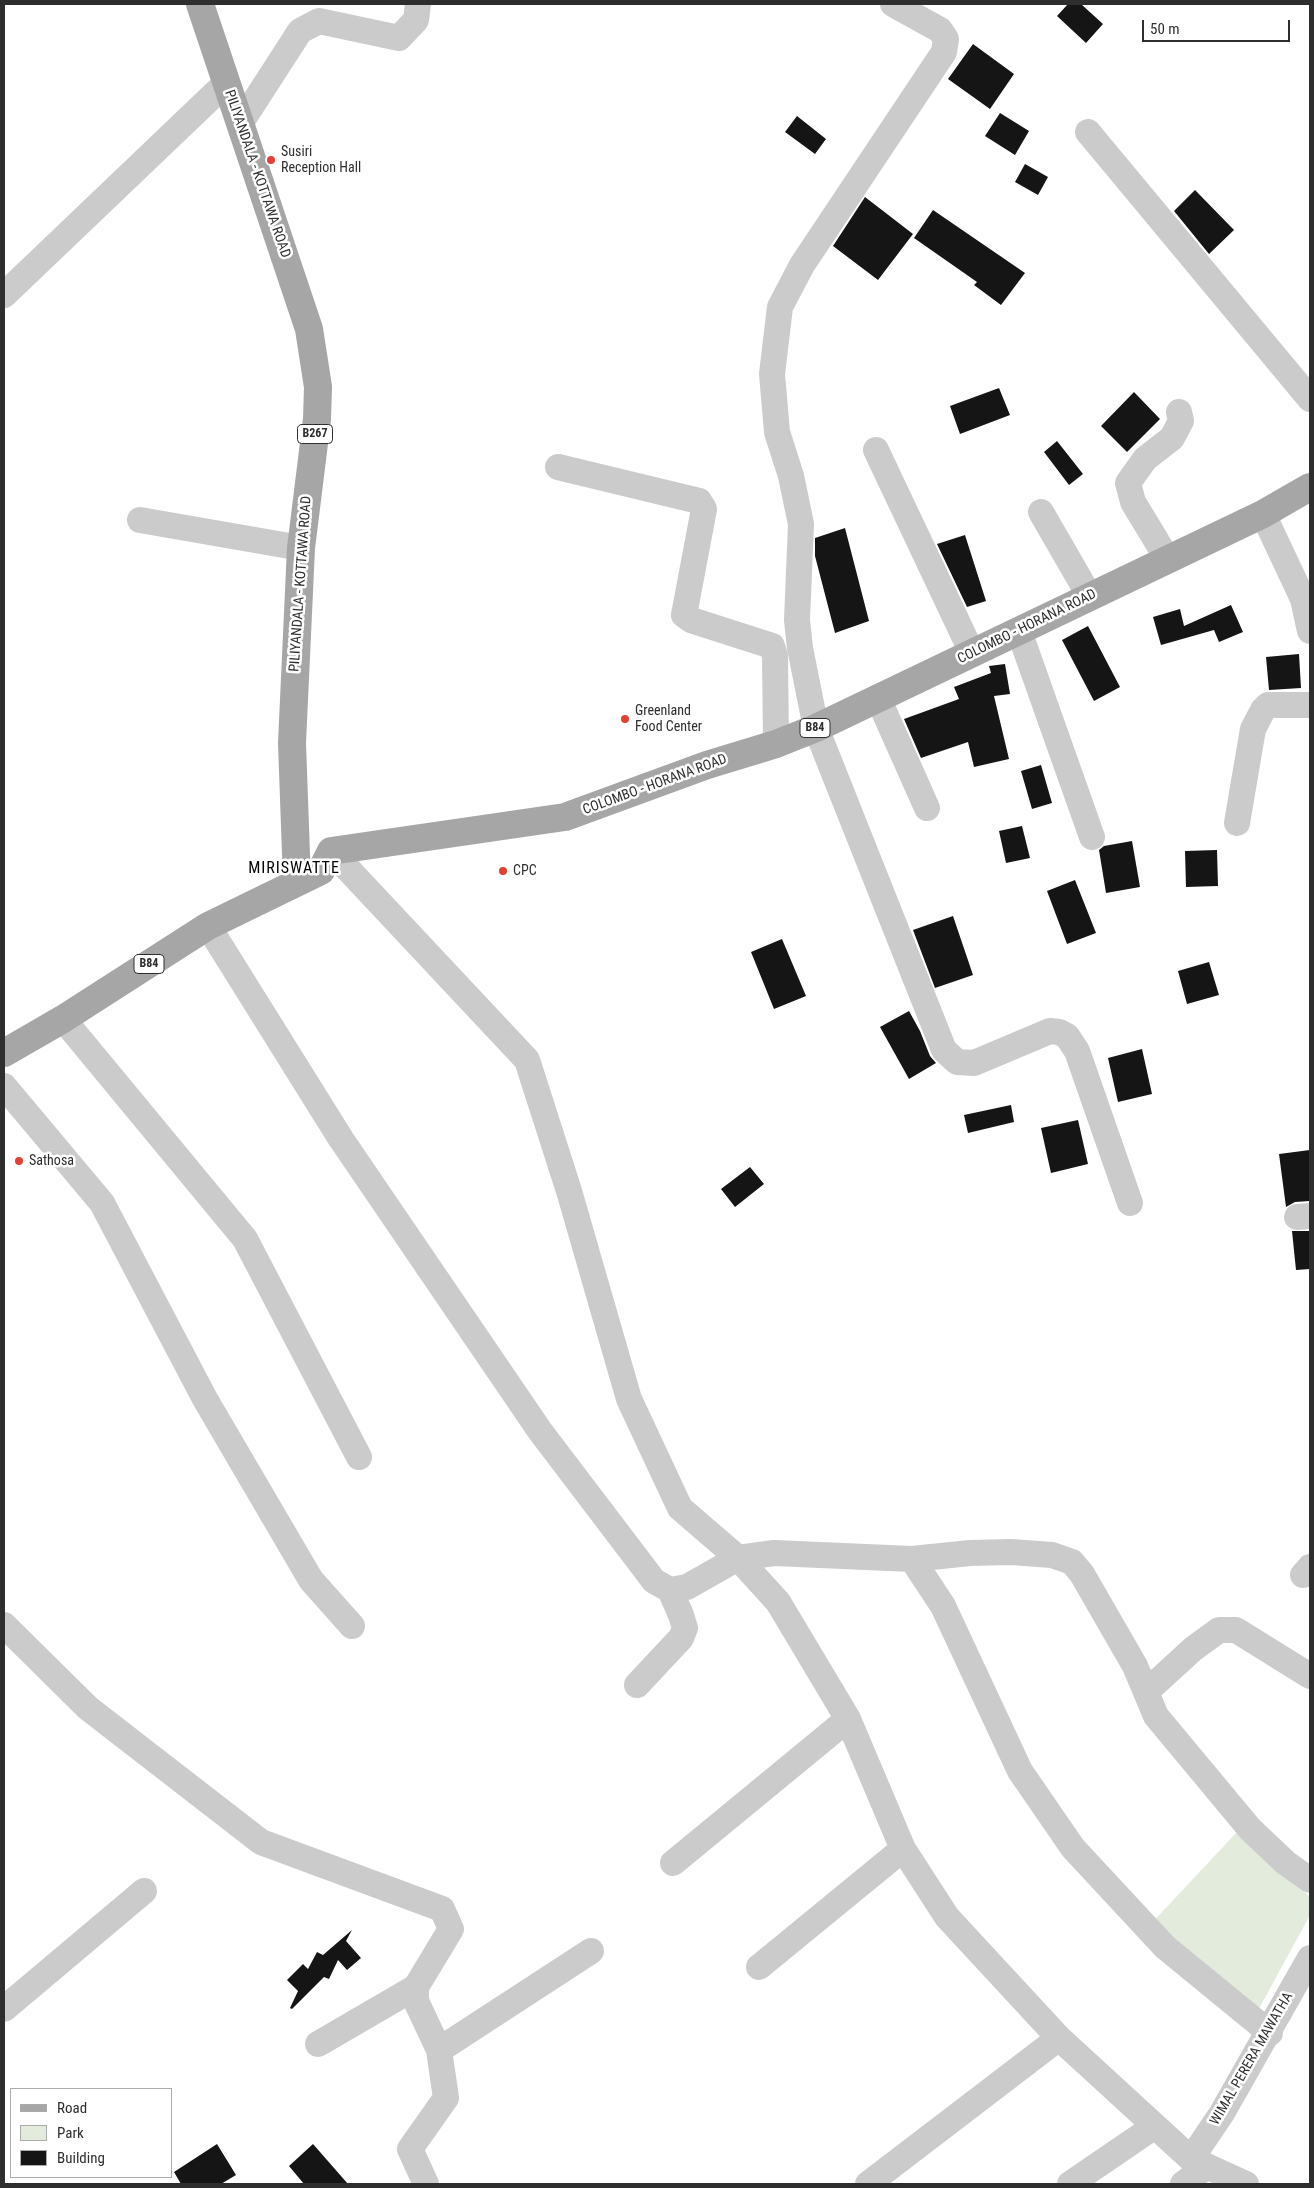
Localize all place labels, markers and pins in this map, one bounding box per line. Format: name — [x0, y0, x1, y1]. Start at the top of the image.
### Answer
place label: Susiri Reception Hall — [281, 144, 361, 176]
marker: Susiri Reception Hall — [265, 154, 277, 166]
place label: Greenland Food Center — [635, 703, 702, 736]
marker: Greenland Food Center — [619, 713, 631, 725]
place label: CPC — [513, 863, 537, 879]
marker: CPC — [497, 865, 509, 877]
place label: Sathosa — [29, 1153, 74, 1169]
marker: Sathosa — [13, 1155, 25, 1167]

